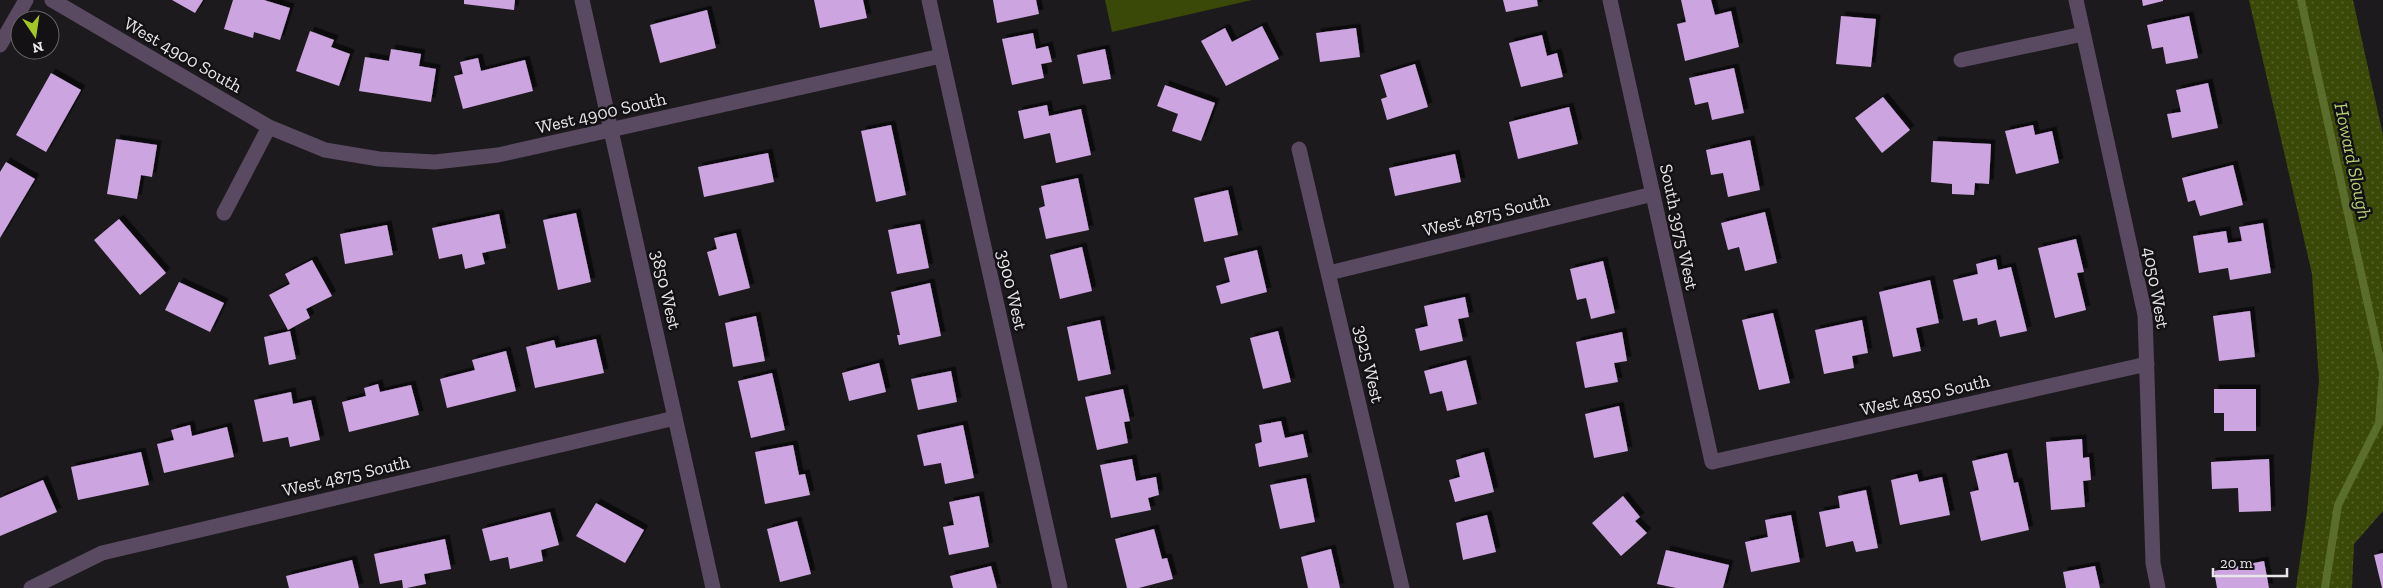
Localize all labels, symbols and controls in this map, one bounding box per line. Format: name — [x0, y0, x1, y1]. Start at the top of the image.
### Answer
north arrow — [10, 10, 60, 60]
street label: West 4900 South — [120, 12, 246, 98]
text: N — [30, 38, 45, 57]
street label: West 4900 South — [534, 87, 668, 139]
water label: Howard Slough — [2329, 101, 2377, 221]
street label: South 3975 West — [1655, 162, 1703, 292]
street label: West 4875 South — [1420, 189, 1552, 241]
street label: 4050 West — [2138, 246, 2174, 331]
street label: 3850 West — [646, 248, 686, 332]
street label: 3900 West — [992, 248, 1032, 333]
street label: 3925 West — [1349, 323, 1389, 405]
street label: West 4850 South — [1858, 369, 1992, 421]
street label: West 4875 South — [280, 451, 412, 501]
scale bar — [2213, 546, 2287, 578]
text: 20 m — [2220, 554, 2253, 572]

